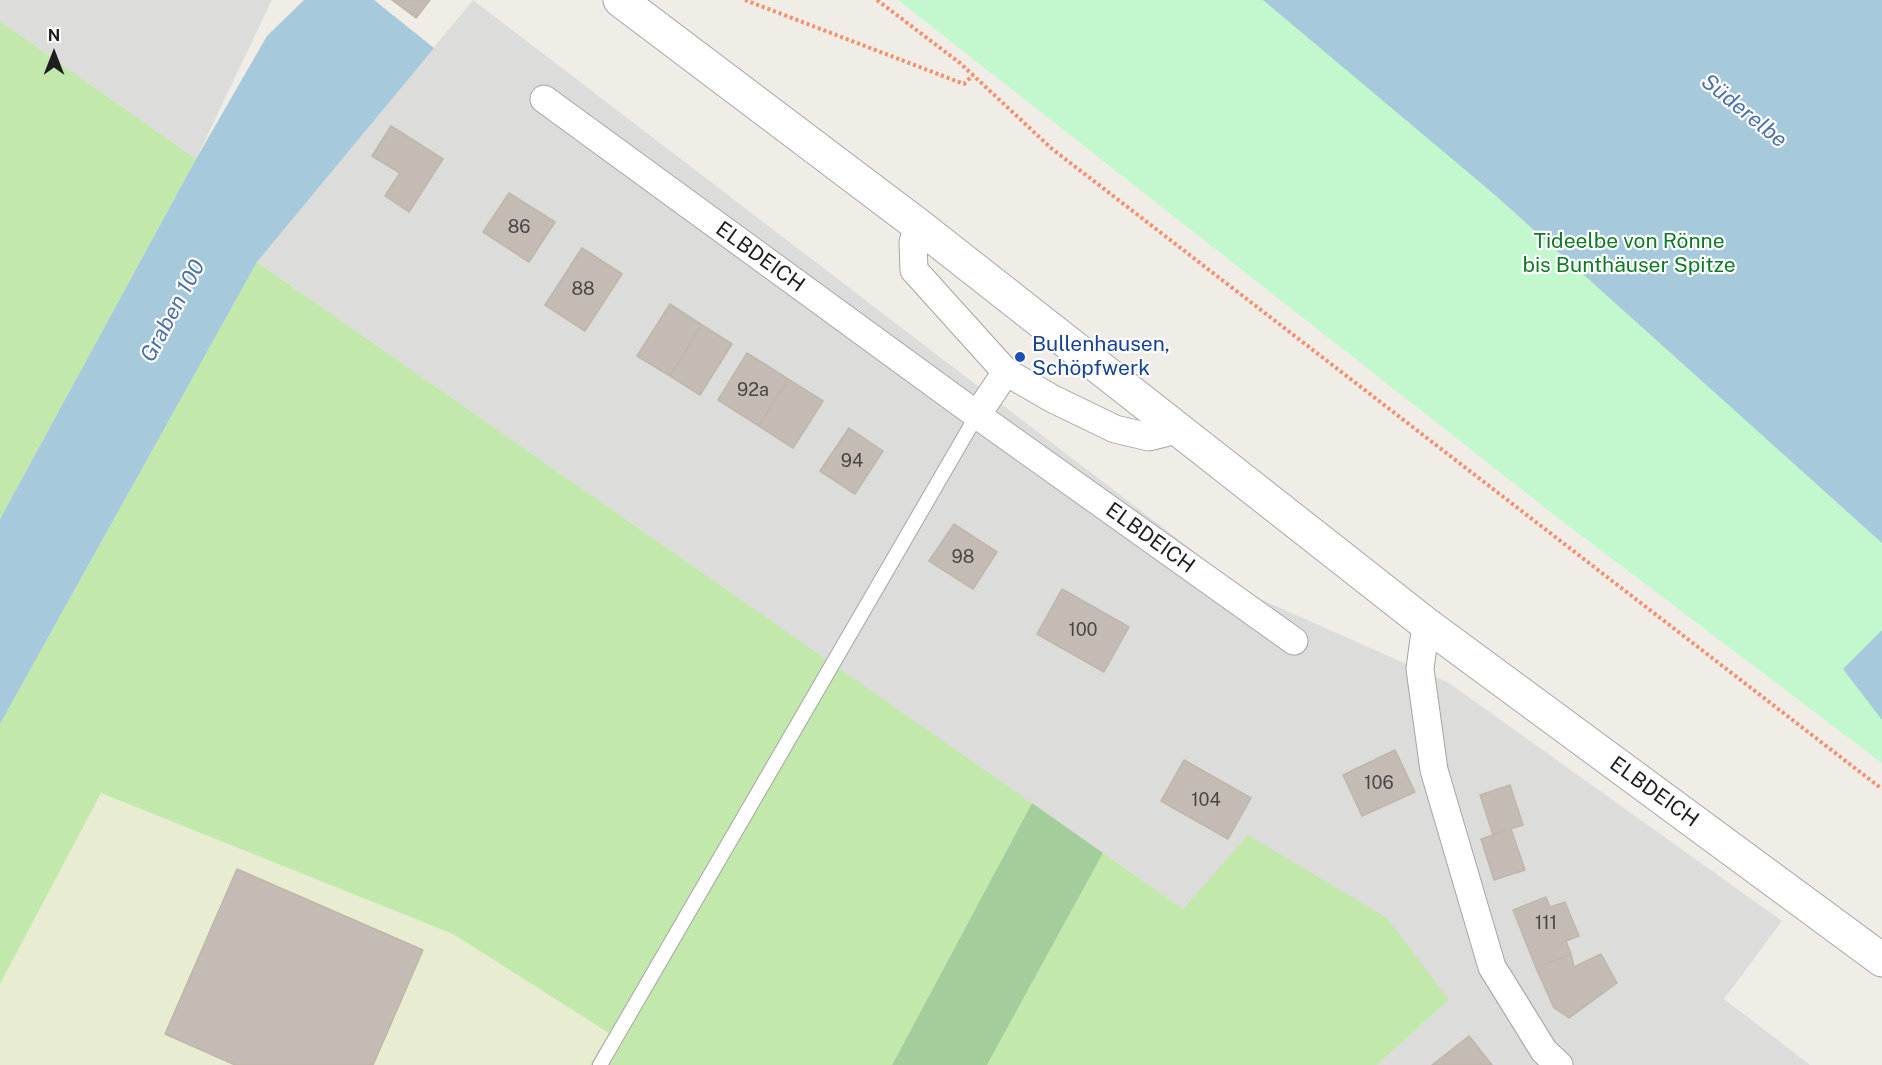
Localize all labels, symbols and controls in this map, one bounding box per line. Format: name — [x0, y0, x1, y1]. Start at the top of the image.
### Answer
north arrow — [24, 24, 84, 84]
text: N — [48, 26, 60, 45]
water label: Süderelbe — [1696, 68, 1792, 154]
house number: 86 — [508, 216, 530, 238]
street label: ELBDEICH — [711, 216, 809, 298]
park label: Tideelbe von Rönne bis Bunthäuser Spitze — [1522, 229, 1736, 279]
water label: Graben 100 — [135, 255, 211, 367]
house number: 88 — [571, 278, 595, 300]
place label: Bullenhausen, Schöpfwerk — [1032, 332, 1170, 382]
marker: Bullenhausen, Schöpfwerk — [1013, 350, 1027, 364]
house number: 92a — [737, 379, 769, 401]
house number: 94 — [841, 450, 863, 472]
street label: ELBDEICH — [1101, 497, 1199, 579]
house number: 98 — [952, 546, 974, 568]
house number: 100 — [1068, 619, 1098, 641]
street label: ELBDEICH — [1605, 751, 1703, 833]
house number: 106 — [1364, 772, 1394, 794]
house number: 104 — [1191, 789, 1221, 811]
house number: 111 — [1535, 912, 1557, 934]

